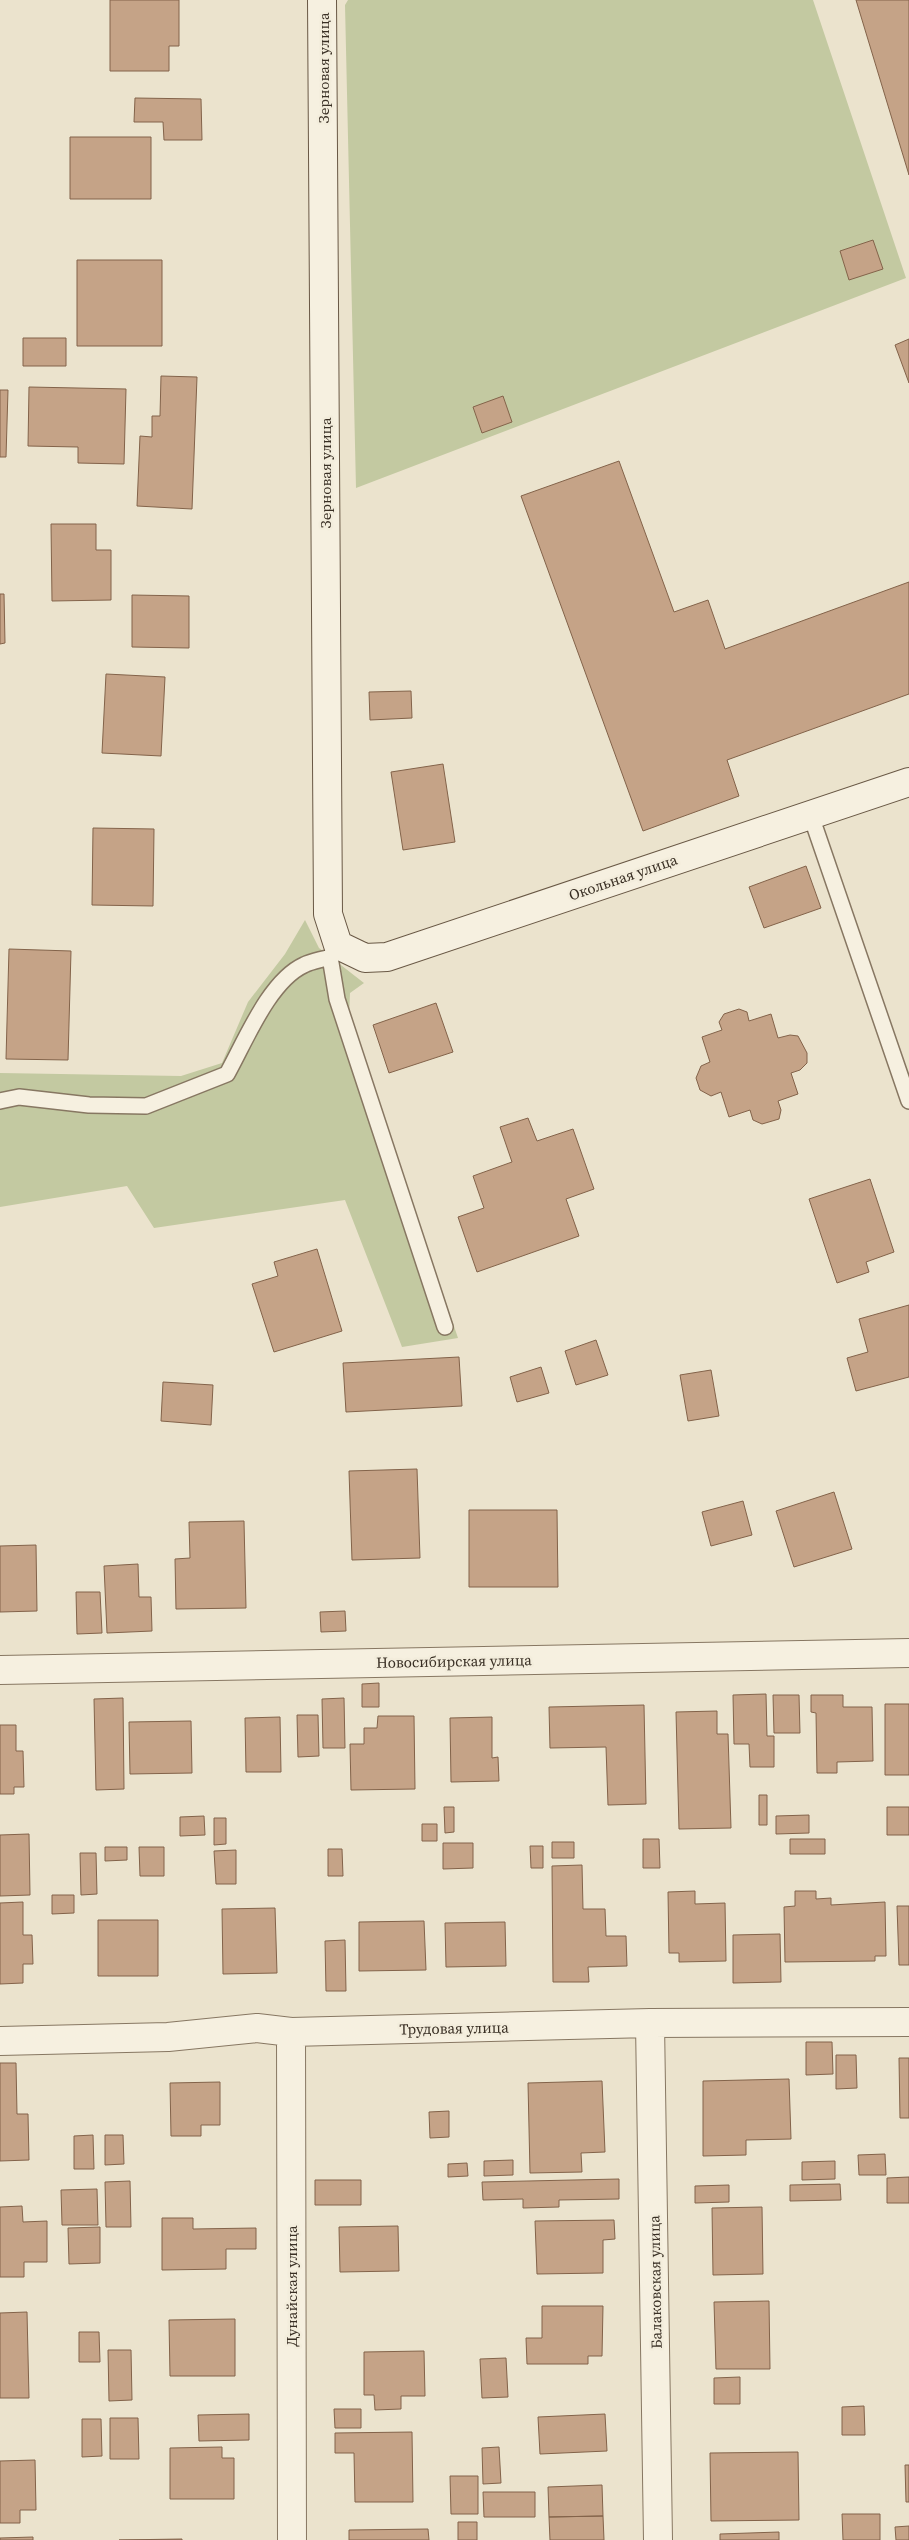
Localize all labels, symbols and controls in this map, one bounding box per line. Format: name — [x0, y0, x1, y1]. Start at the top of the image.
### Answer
street label: Зерновая улица — [313, 12, 334, 124]
street label: Зерновая улица — [315, 417, 336, 529]
street label: Окольная улица — [566, 848, 680, 905]
street label: Новосибирская улица — [376, 1649, 532, 1673]
street label: Трудовая улица — [399, 2017, 509, 2039]
street label: Балаковская улица — [643, 2215, 667, 2349]
street label: Дунайская улица — [281, 2225, 302, 2347]

